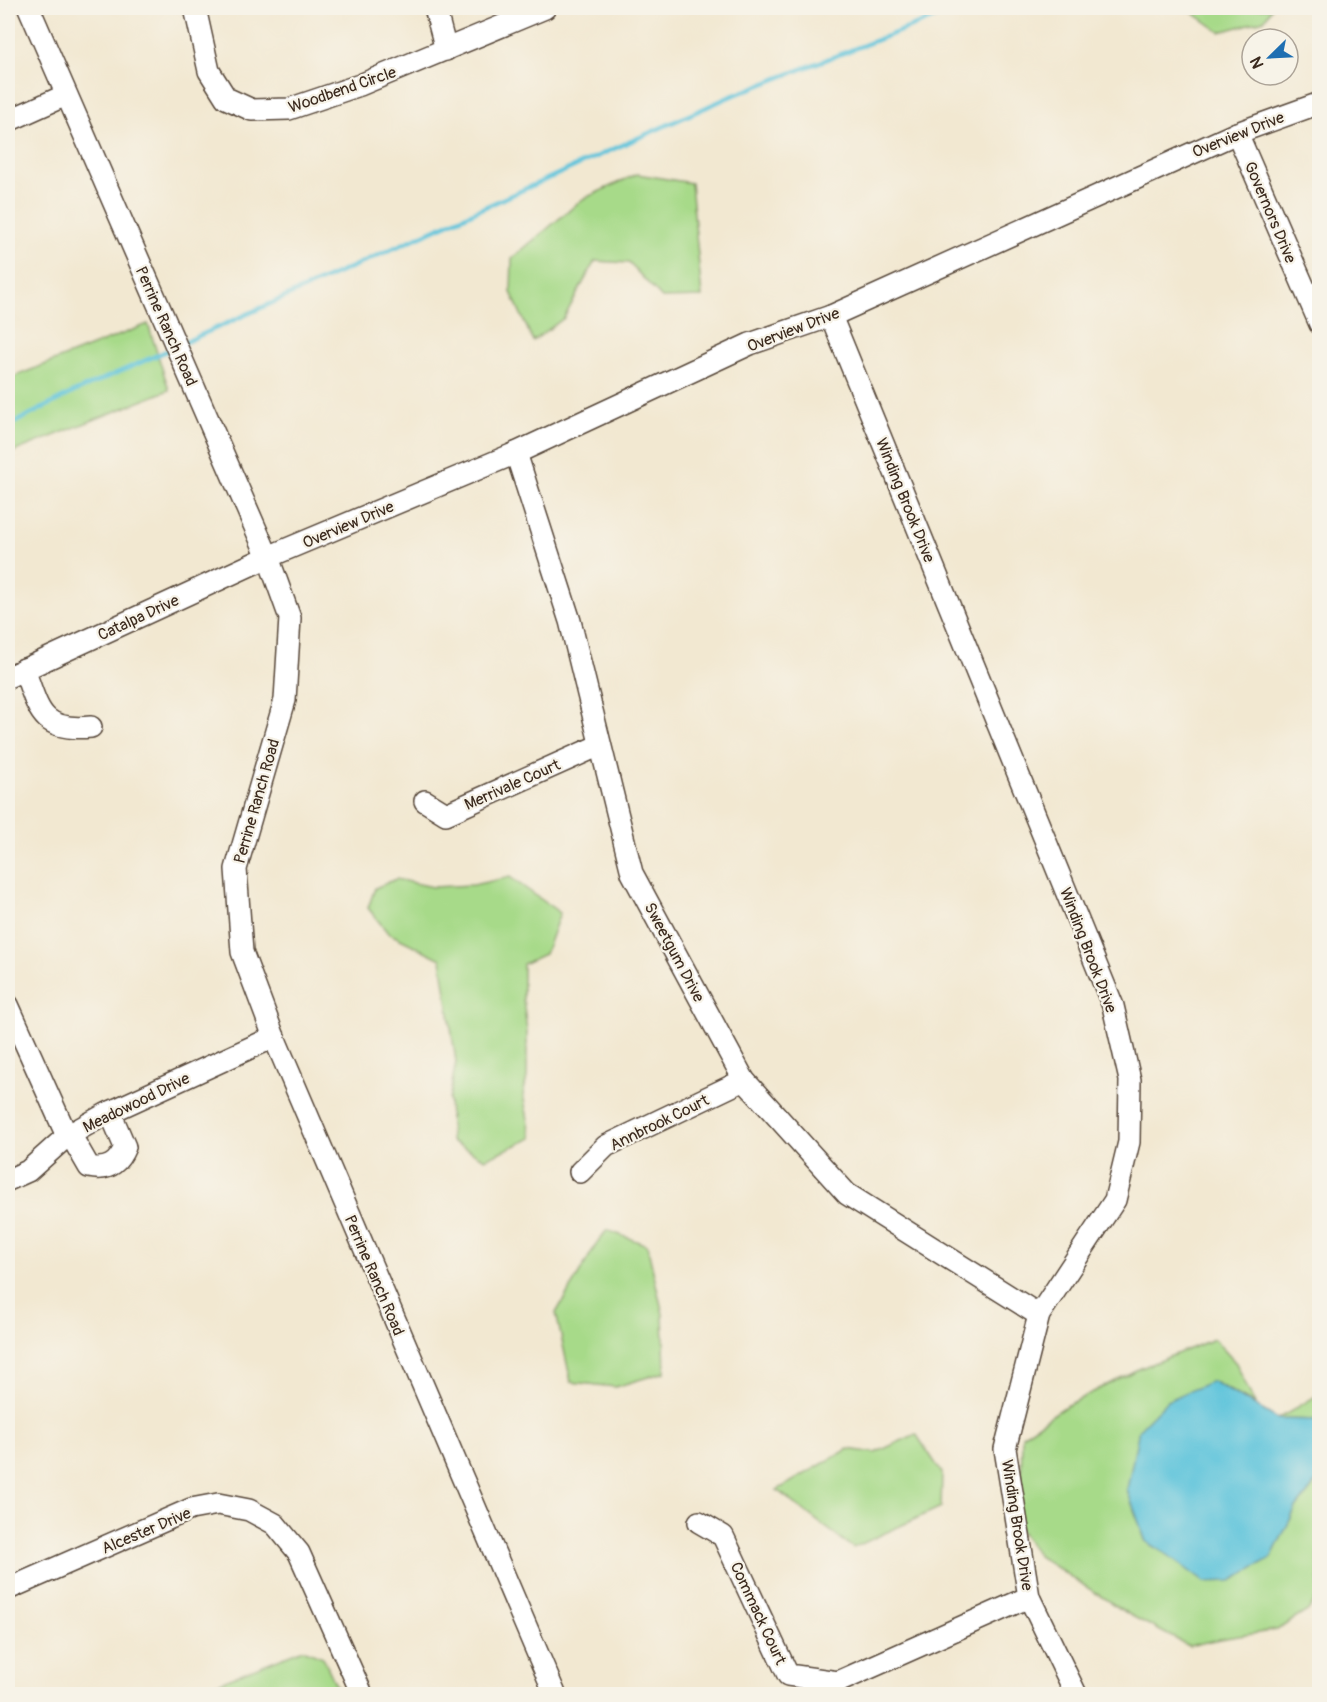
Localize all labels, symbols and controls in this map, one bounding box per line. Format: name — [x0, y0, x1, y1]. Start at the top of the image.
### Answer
north arrow — [1240, 27, 1300, 87]
text: N — [1246, 54, 1269, 72]
street label: Woodbend Circle — [286, 62, 399, 118]
street label: Overview Drive — [1190, 107, 1287, 162]
street label: Governors Drive — [1240, 159, 1301, 266]
street label: Perrine Ranch Road — [131, 264, 201, 389]
street label: Overview Drive — [744, 303, 842, 357]
street label: Winding Brook Drive — [871, 435, 939, 566]
street label: Overview Drive — [300, 497, 397, 553]
street label: Catalpa Drive — [95, 590, 182, 645]
street label: Perrine Ranch Road — [230, 737, 284, 866]
street label: Merrivale Court — [461, 755, 564, 815]
street label: Winding Brook Drive — [1055, 885, 1121, 1016]
street label: Sweetgum Drive — [640, 899, 709, 1006]
street label: Meadowood Drive — [80, 1068, 193, 1137]
street label: Annbrook Court — [607, 1090, 713, 1156]
street label: Perrine Ranch Road — [340, 1212, 408, 1339]
street label: Winding Brook Drive — [997, 1458, 1037, 1592]
street label: Alcester Drive — [99, 1503, 194, 1559]
street label: Commack Court — [726, 1559, 791, 1668]

